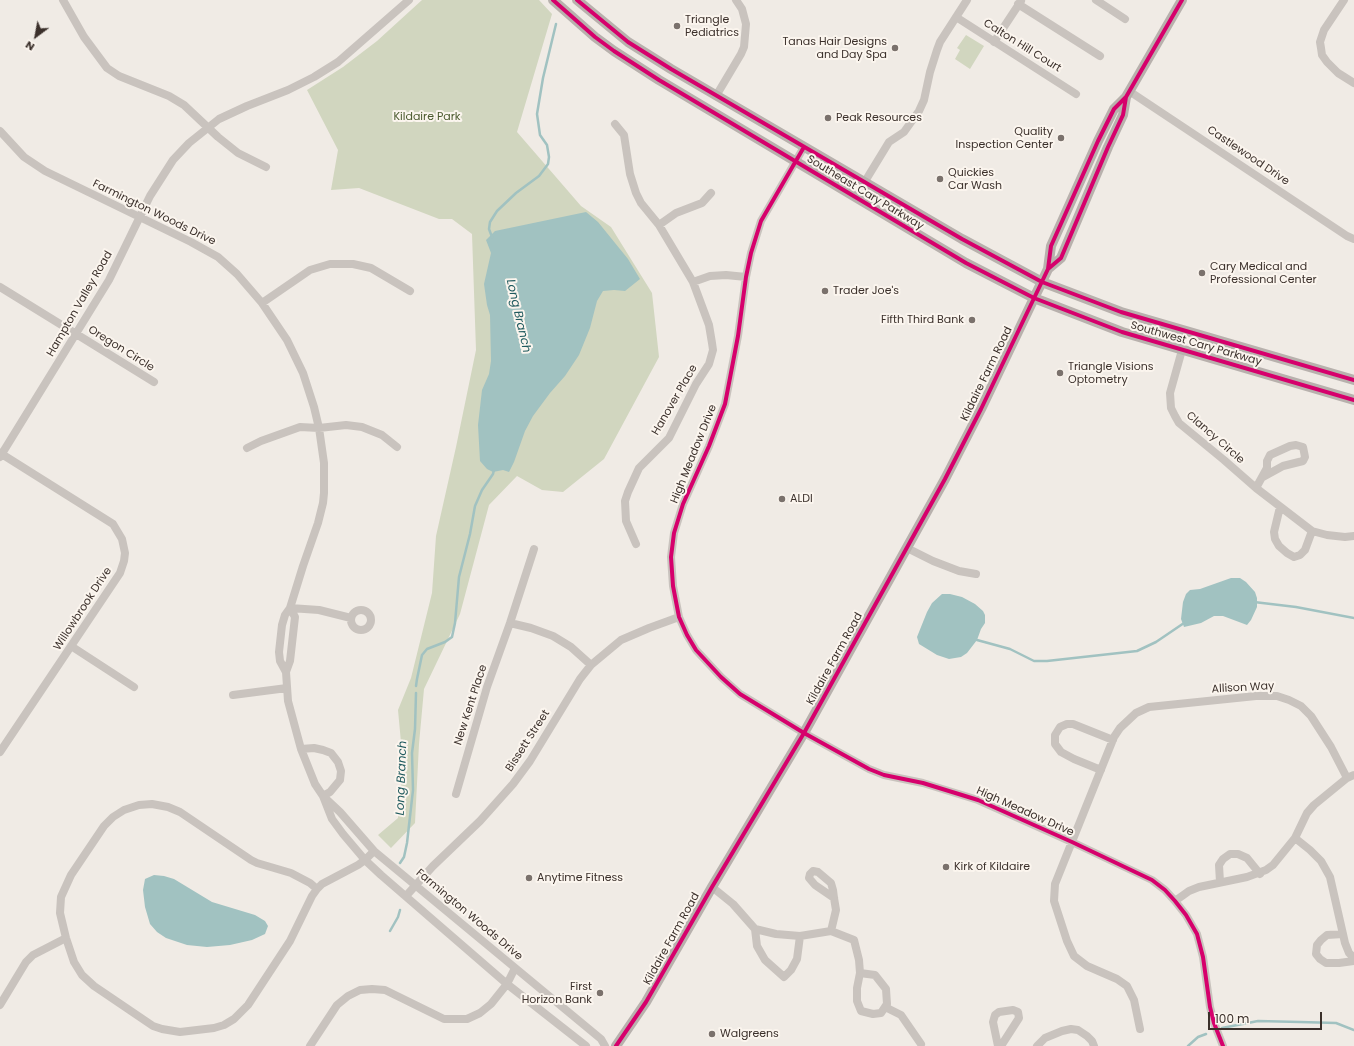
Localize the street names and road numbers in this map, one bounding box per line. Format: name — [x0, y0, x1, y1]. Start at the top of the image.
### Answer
street label: Calton Hill Court — [981, 17, 1063, 75]
street label: Castlewood Drive — [1204, 124, 1292, 188]
street label: Southeast Cary Parkway — [804, 153, 926, 233]
street label: Farmington Woods Drive — [90, 177, 218, 249]
street label: Hampton Valley Road — [44, 249, 116, 359]
street label: Southwest Cary Parkway — [1129, 319, 1263, 369]
street label: Oregon Circle — [85, 323, 157, 375]
street label: Kildaire Farm Road — [958, 325, 1016, 423]
street label: Hanover Place — [649, 362, 701, 438]
street label: High Meadow Drive — [668, 403, 720, 505]
street label: Clancy Circle — [1183, 409, 1247, 467]
street label: Willowbrook Drive — [51, 565, 115, 653]
street label: Kildaire Farm Road — [804, 611, 866, 707]
street label: New Kent Place — [452, 663, 490, 747]
street label: Allison Way — [1211, 680, 1275, 696]
street label: Bissett Street — [503, 708, 553, 774]
street label: High Meadow Drive — [974, 785, 1076, 839]
street label: Farmington Woods Drive — [413, 867, 525, 963]
street label: Kildaire Farm Road — [641, 891, 703, 987]

